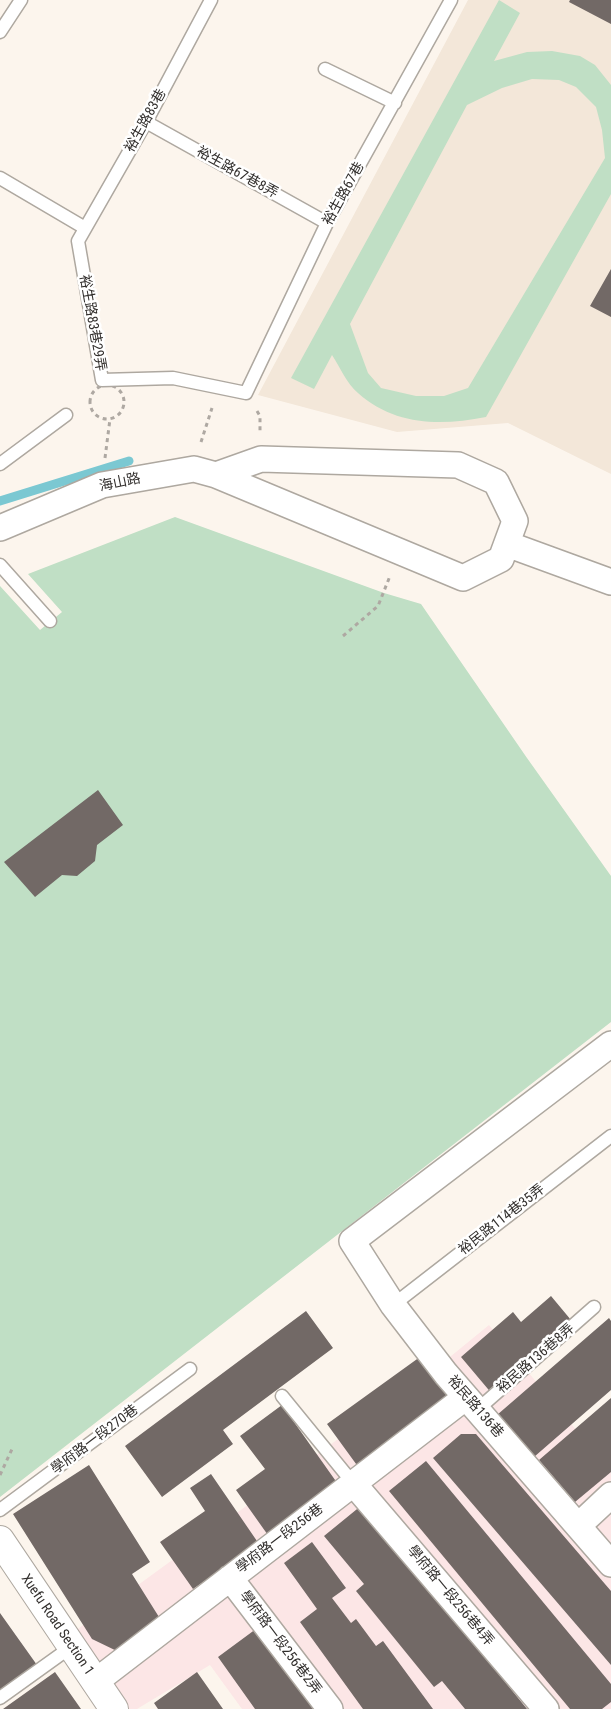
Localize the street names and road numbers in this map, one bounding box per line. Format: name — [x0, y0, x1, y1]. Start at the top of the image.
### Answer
street label: 裕生路83巷 — [122, 86, 170, 156]
street label: 裕生路67巷8弄 — [193, 144, 281, 202]
street label: 裕生路67巷 — [320, 159, 368, 229]
street label: 裕生路83巷29弄 — [75, 273, 109, 373]
street label: 海山路 — [98, 470, 142, 496]
street label: 裕民路114巷35弄 — [456, 1181, 548, 1259]
street label: 裕民路136巷8弄 — [494, 1321, 578, 1397]
street label: 裕民路136巷 — [443, 1373, 507, 1441]
street label: 學府路一段270巷 — [48, 1402, 142, 1478]
street label: 學府路一段256巷 — [233, 1501, 327, 1577]
street label: 學府路一段256巷4弄 — [403, 1542, 497, 1650]
street label: Xuefu Road Section 1 — [17, 1571, 97, 1679]
street label: 學府路一段256巷2弄 — [235, 1588, 325, 1698]

